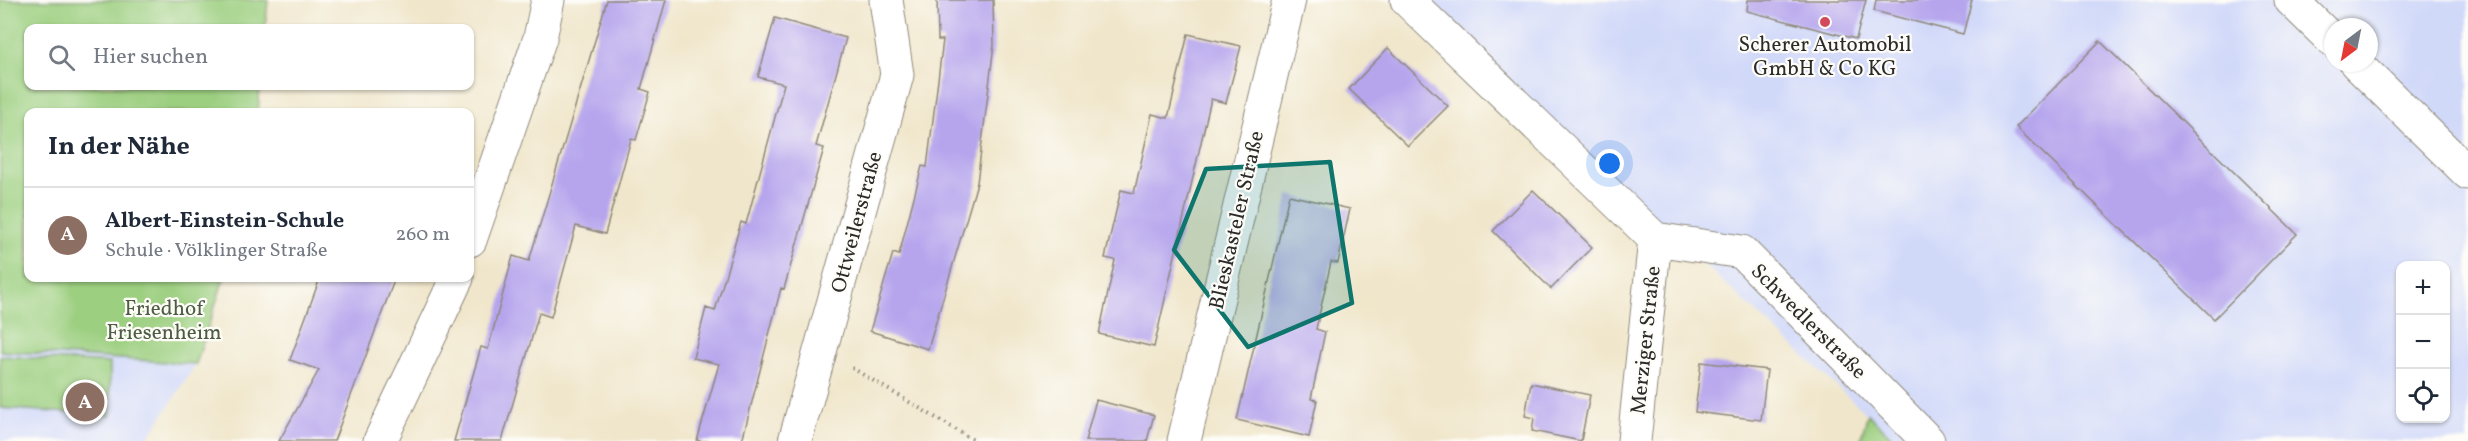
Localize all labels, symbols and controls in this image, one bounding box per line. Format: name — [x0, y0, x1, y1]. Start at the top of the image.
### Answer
marker: Scherer Automobil GmbH & Co KG — [1818, 15, 1832, 29]
north arrow — [2324, 18, 2378, 72]
search box — [24, 24, 474, 90]
place label: Scherer Automobil GmbH & Co KG — [1739, 31, 1911, 84]
icon: search — [45, 41, 78, 74]
text: Hier suchen — [93, 42, 208, 73]
street label: Blieskasteler Straße — [1203, 128, 1272, 313]
text: In der Nähe — [48, 129, 190, 165]
street label: Ottweilerstraße — [825, 148, 890, 296]
your location — [1595, 149, 1624, 178]
text: Albert-Einstein-Schule — [105, 206, 344, 237]
text: A — [60, 221, 75, 249]
text: 260 m — [395, 221, 450, 249]
text: Schule · Völklinger Straße — [105, 237, 327, 265]
street label: Schwedlerstraße — [1744, 258, 1872, 386]
map controls — [2396, 261, 2450, 423]
button: + — [2396, 261, 2450, 315]
street label: Merziger Straße — [1624, 264, 1669, 416]
park label: Friedhof Friesenheim — [106, 295, 222, 348]
button: − — [2396, 315, 2450, 369]
button: locate — [2396, 369, 2450, 423]
pin: A — [66, 380, 104, 424]

